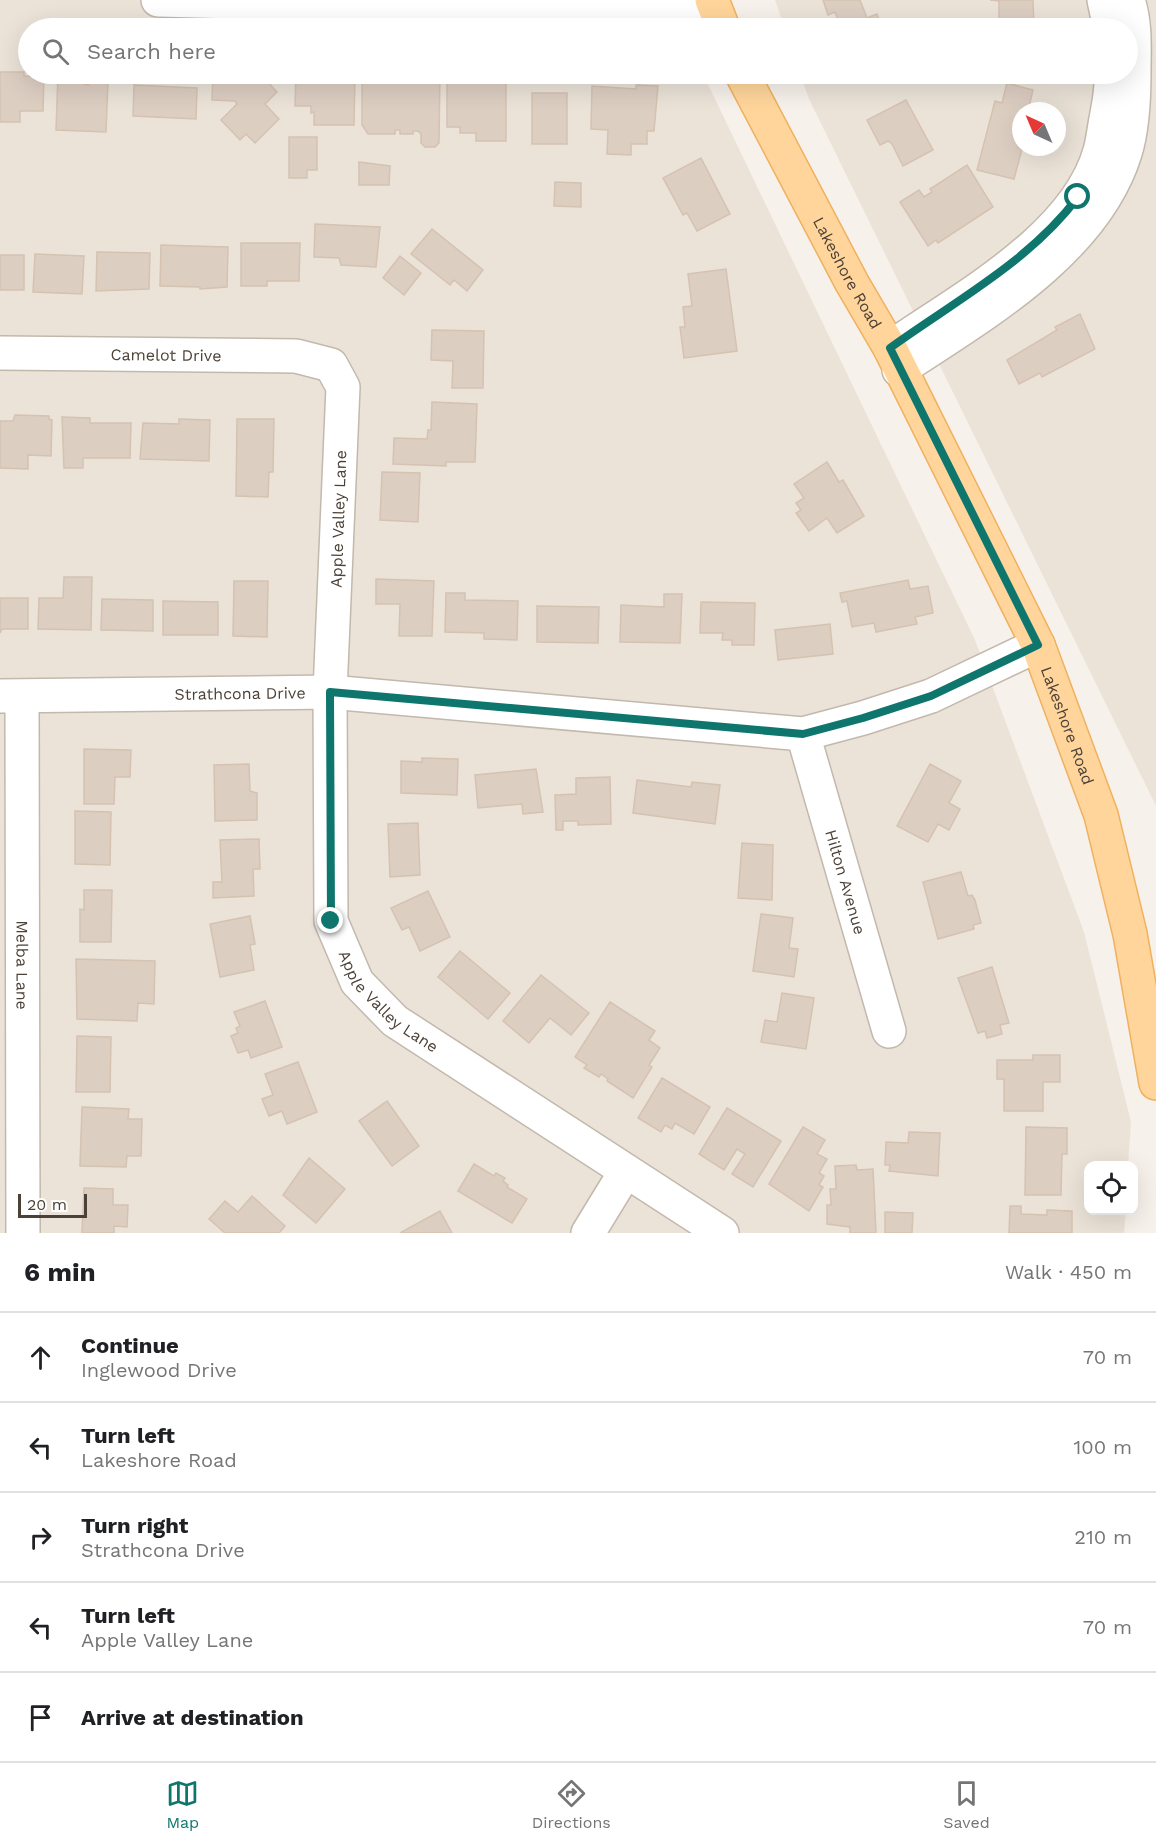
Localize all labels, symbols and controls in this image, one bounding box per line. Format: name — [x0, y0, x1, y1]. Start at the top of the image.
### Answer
search box — [18, 18, 1138, 84]
icon: search — [39, 35, 72, 68]
text: Search here — [87, 39, 216, 64]
north arrow — [1012, 102, 1066, 156]
route start — [1064, 183, 1090, 209]
street label: Lakeshore Road — [809, 214, 886, 332]
street label: Camelot Drive — [110, 345, 222, 365]
street label: Apple Valley Lane — [327, 450, 350, 588]
street label: Lakeshore Road — [1037, 664, 1098, 787]
street label: Strathcona Drive — [174, 683, 306, 704]
street label: Hilton Avenue — [821, 827, 870, 937]
route end — [317, 907, 343, 933]
street label: Melba Lane — [12, 920, 32, 1010]
street label: Apple Valley Lane — [335, 947, 442, 1056]
map controls — [1084, 1161, 1138, 1215]
button: locate — [1084, 1161, 1138, 1215]
scale bar — [18, 1191, 87, 1218]
text: 20 m — [27, 1195, 67, 1214]
text: 6 min — [24, 1257, 96, 1287]
text: Walk · 450 m — [1005, 1260, 1132, 1284]
text: Continue — [81, 1333, 179, 1358]
icon: ahead — [24, 1341, 57, 1374]
text: 70 m — [1083, 1345, 1132, 1369]
text: Inglewood Drive — [81, 1358, 237, 1382]
text: Turn left — [81, 1423, 175, 1448]
icon: left — [24, 1431, 57, 1464]
text: 100 m — [1073, 1435, 1132, 1459]
text: Lakeshore Road — [81, 1448, 237, 1472]
text: Turn right — [81, 1513, 188, 1538]
icon: right — [24, 1521, 57, 1554]
text: 210 m — [1074, 1525, 1132, 1549]
text: Strathcona Drive — [81, 1538, 245, 1562]
text: Turn left — [81, 1603, 175, 1628]
icon: left — [24, 1611, 57, 1644]
text: 70 m — [1083, 1615, 1132, 1639]
text: Apple Valley Lane — [81, 1628, 253, 1652]
icon: arrive — [24, 1701, 57, 1734]
text: Arrive at destination — [81, 1705, 304, 1730]
tab: Map — [166, 1777, 199, 1832]
tab: Directions — [532, 1777, 611, 1832]
tab: Saved — [943, 1777, 990, 1832]

